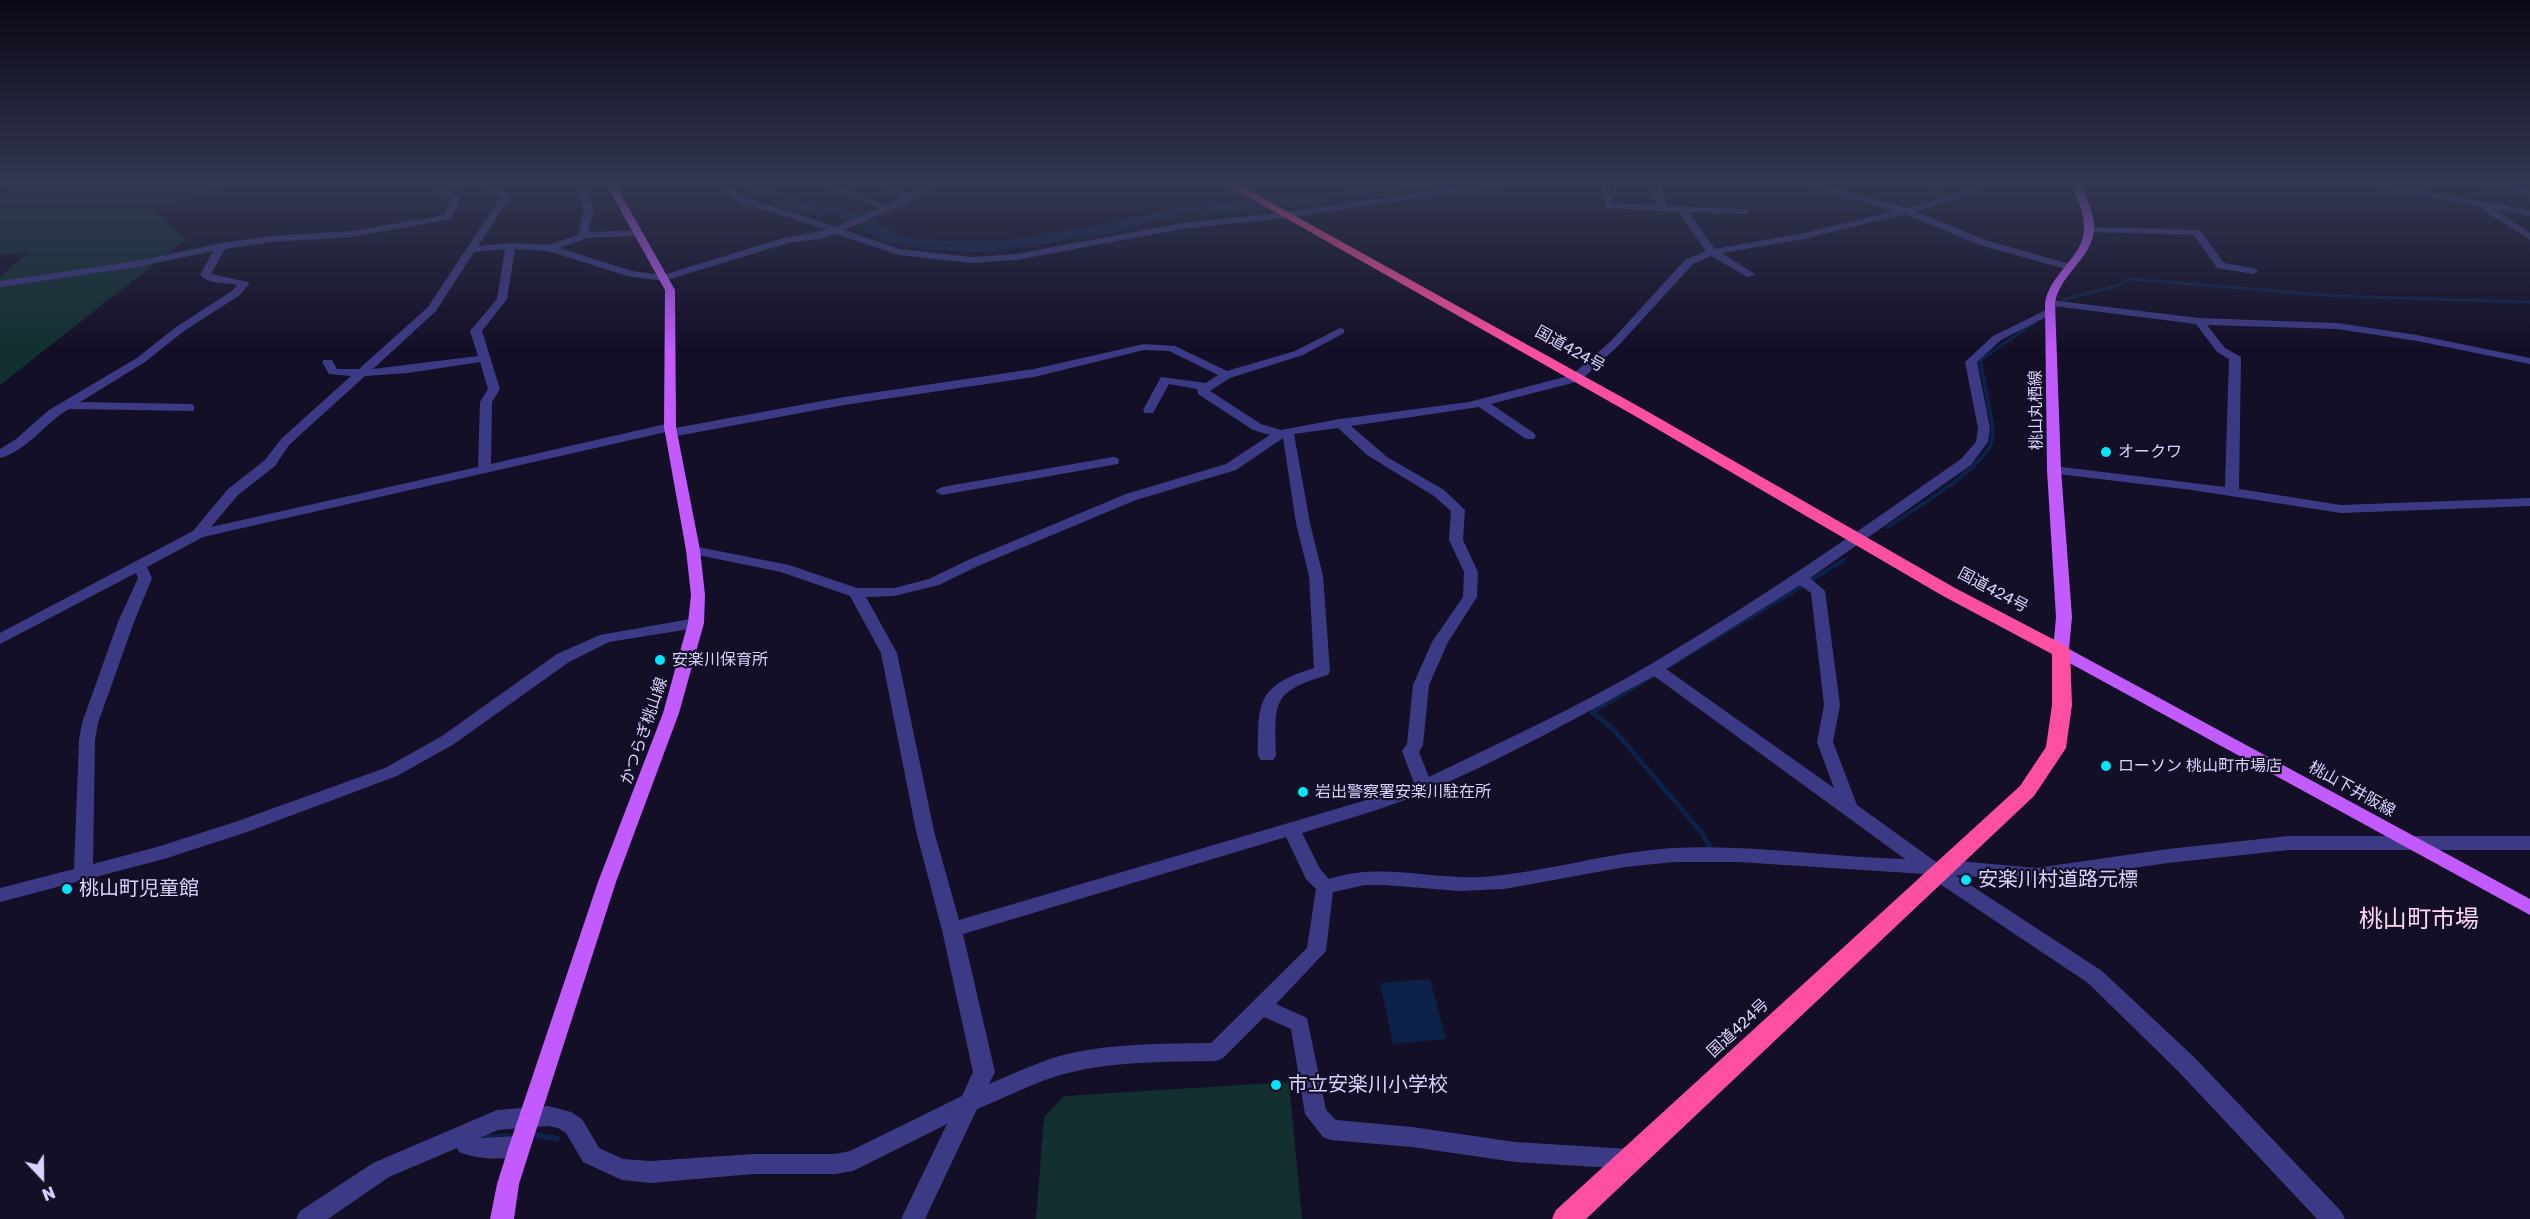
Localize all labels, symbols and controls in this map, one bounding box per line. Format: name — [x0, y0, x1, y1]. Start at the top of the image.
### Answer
street label: 国道424号 — [1532, 322, 1608, 376]
street label: 桃山丸栖線 — [2026, 370, 2046, 450]
place label: オークワ — [2118, 442, 2182, 462]
marker: オークワ — [2099, 445, 2113, 459]
street label: 国道424号 — [1955, 563, 2031, 617]
place label: 安楽川保育所 — [672, 650, 768, 670]
marker: 安楽川保育所 — [653, 653, 667, 667]
street label: かつらぎ桃山線 — [617, 675, 671, 787]
place label: ローソン 桃山町市場店 — [2118, 756, 2282, 776]
street label: 桃山下井阪線 — [2305, 757, 2399, 821]
marker: ローソン 桃山町市場店 — [2099, 759, 2113, 773]
place label: 岩出警察署安楽川駐在所 — [1315, 782, 1491, 802]
marker: 岩出警察署安楽川駐在所 — [1296, 785, 1310, 799]
place label: 安楽川村道路元標 — [1978, 868, 2138, 892]
marker: 安楽川村道路元標 — [1959, 873, 1973, 887]
place label: 桃山町児童館 — [79, 877, 199, 901]
marker: 桃山町児童館 — [60, 882, 74, 896]
district label: 桃山町市場 — [2359, 905, 2479, 933]
street label: 国道424号 — [1703, 995, 1773, 1061]
place label: 市立安楽川小学校 — [1288, 1073, 1448, 1097]
marker: 市立安楽川小学校 — [1269, 1078, 1283, 1092]
north arrow — [12, 1147, 72, 1207]
text: N — [39, 1182, 58, 1205]

